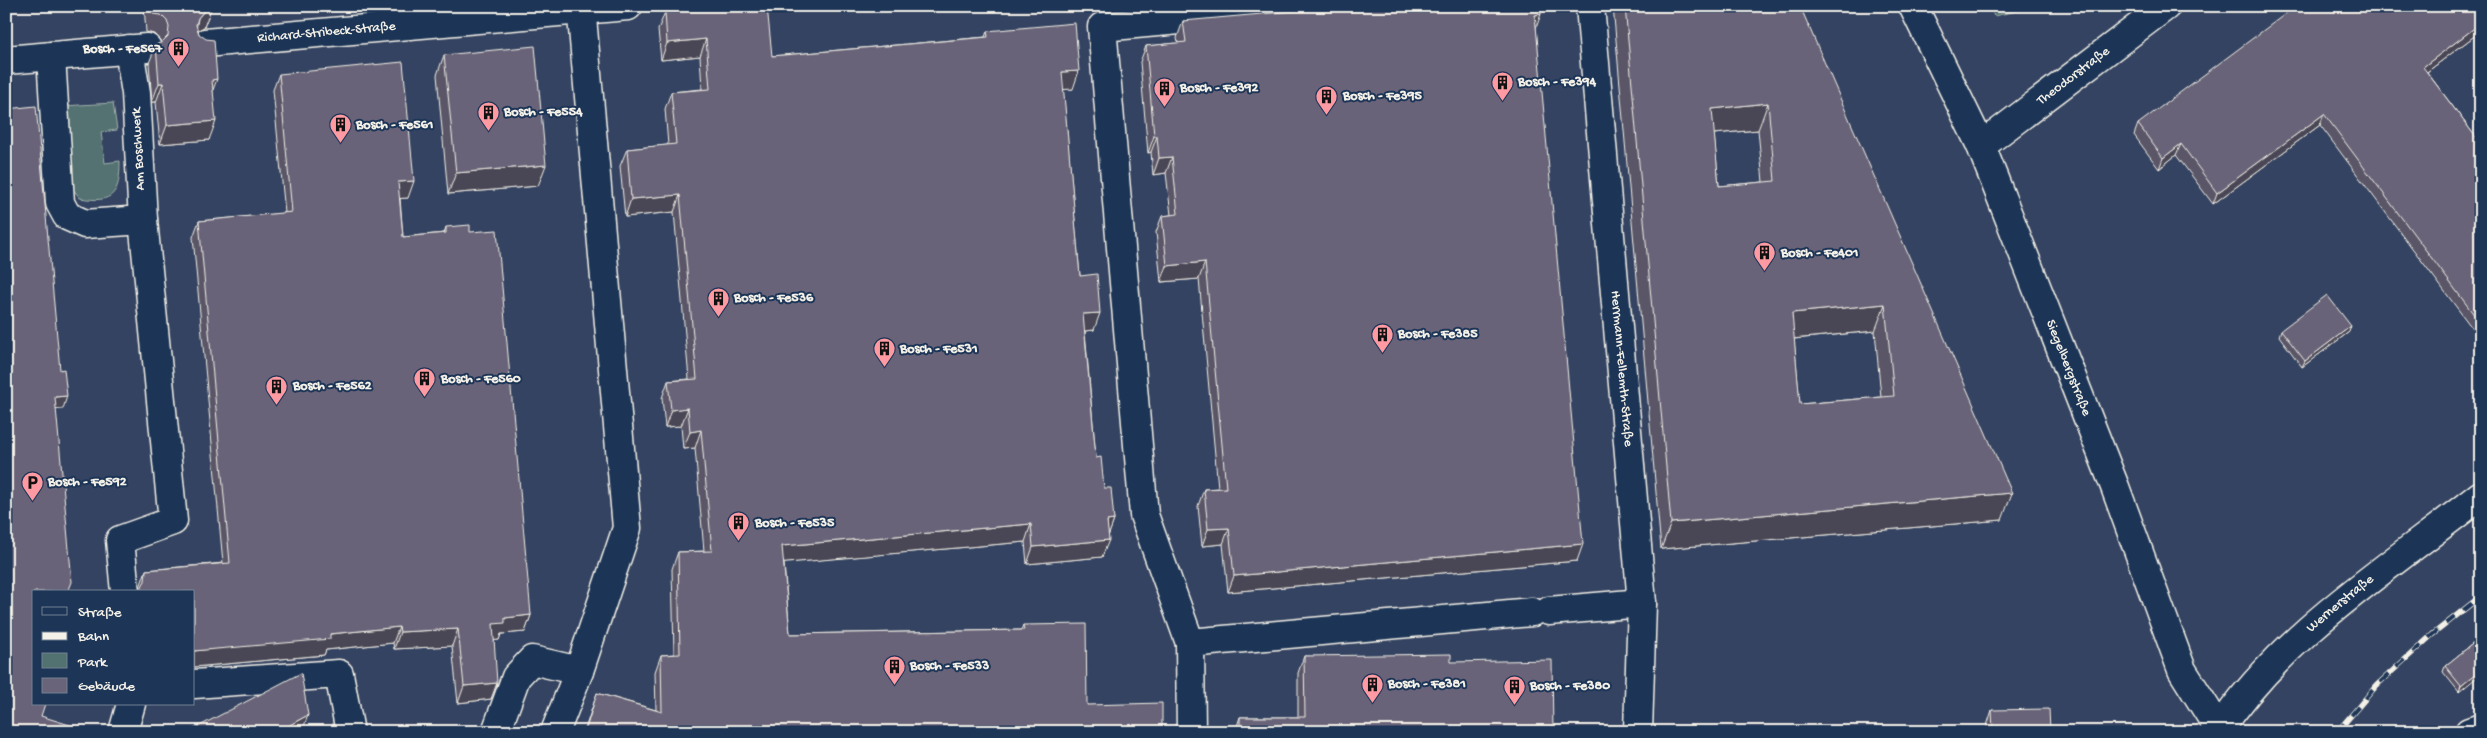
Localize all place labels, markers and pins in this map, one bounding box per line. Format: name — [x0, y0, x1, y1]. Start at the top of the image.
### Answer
building icon: Bosch - Fe567 — [166, 37, 190, 68]
place label: Bosch - Fe567 — [82, 41, 163, 58]
building icon: Bosch - Fe394 — [1490, 70, 1514, 101]
place label: Bosch - Fe394 — [1517, 74, 1597, 91]
building icon: Bosch - Fe392 — [1152, 76, 1176, 107]
place label: Bosch - Fe392 — [1179, 80, 1259, 97]
building icon: Bosch - Fe395 — [1315, 84, 1339, 115]
place label: Bosch - Fe395 — [1342, 88, 1423, 105]
building icon: Bosch - Fe554 — [476, 100, 500, 131]
place label: Bosch - Fe554 — [503, 104, 583, 121]
building icon: Bosch - Fe561 — [328, 113, 352, 144]
place label: Bosch - Fe561 — [355, 117, 434, 134]
building icon: Bosch - Fe401 — [1753, 241, 1777, 272]
place label: Bosch - Fe401 — [1780, 245, 1859, 262]
building icon: Bosch - Fe536 — [706, 286, 730, 317]
place label: Bosch - Fe536 — [733, 290, 814, 307]
building icon: Bosch - Fe385 — [1370, 322, 1394, 353]
place label: Bosch - Fe385 — [1397, 326, 1478, 343]
building icon: Bosch - Fe531 — [872, 337, 896, 368]
place label: Bosch - Fe531 — [899, 341, 978, 358]
building icon: Bosch - Fe560 — [413, 367, 437, 398]
place label: Bosch - Fe560 — [440, 371, 521, 388]
building icon: Bosch - Fe562 — [265, 374, 289, 405]
place label: Bosch - Fe562 — [292, 378, 372, 395]
parking icon: Bosch - Fe592 — [20, 470, 44, 501]
place label: Bosch - Fe592 — [47, 474, 127, 491]
building icon: Bosch - Fe535 — [727, 511, 751, 542]
place label: Bosch - Fe535 — [754, 515, 835, 532]
building icon: Bosch - Fe533 — [882, 654, 906, 685]
place label: Bosch - Fe533 — [909, 658, 989, 675]
building icon: Bosch - Fe381 — [1360, 672, 1384, 703]
building icon: Bosch - Fe380 — [1502, 674, 1526, 705]
place label: Bosch - Fe381 — [1387, 676, 1466, 693]
place label: Bosch - Fe380 — [1529, 678, 1610, 695]

